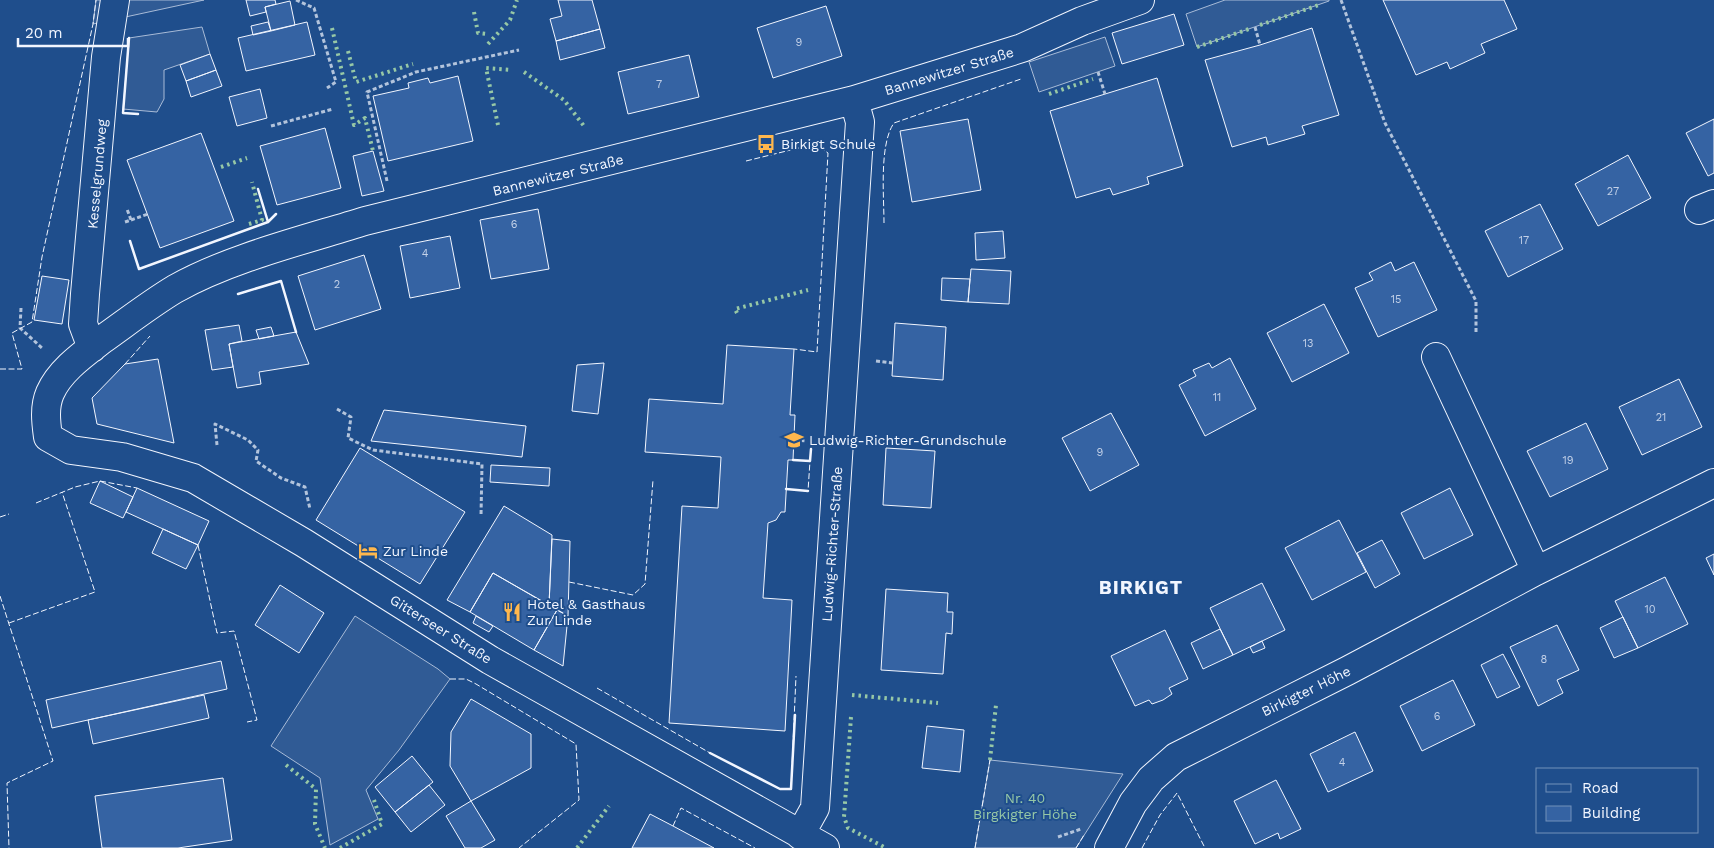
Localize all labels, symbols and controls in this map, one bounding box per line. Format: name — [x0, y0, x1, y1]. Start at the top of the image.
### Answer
scale bar — [18, 15, 128, 47]
text: 20 m — [25, 24, 63, 42]
house number: 9 — [796, 36, 803, 49]
street label: Bannewitzer Straße — [882, 44, 1016, 98]
house number: 7 — [656, 78, 662, 91]
street label: Kesselgrundweg — [84, 118, 110, 230]
bus stop icon: Birkigt Schule — [755, 133, 777, 155]
place label: Birkigt Schule — [781, 136, 876, 152]
street label: Bannewitzer Straße — [491, 151, 625, 199]
house number: 27 — [1607, 185, 1619, 198]
house number: 6 — [511, 218, 518, 231]
house number: 17 — [1519, 234, 1529, 247]
house number: 4 — [422, 247, 429, 260]
house number: 2 — [334, 278, 340, 291]
house number: 15 — [1391, 293, 1401, 306]
house number: 13 — [1303, 337, 1313, 350]
house number: 11 — [1213, 391, 1221, 404]
house number: 21 — [1656, 411, 1666, 424]
school or university icon: Ludwig-Richter-Grundschule — [783, 429, 805, 451]
place label: Ludwig-Richter-Grundschule — [809, 432, 1007, 448]
house number: 9 — [1097, 446, 1104, 459]
house number: 19 — [1562, 454, 1574, 467]
street label: Ludwig-Richter-Straße — [819, 466, 845, 622]
hotel icon: Zur Linde — [357, 540, 379, 562]
place label: Zur Linde — [383, 543, 448, 559]
district label: BIRKIGT — [1099, 576, 1183, 599]
street label: Gitterseer Straße — [387, 591, 495, 667]
place label: Hotel & Gasthaus Zur Linde — [527, 596, 645, 628]
restaurant icon: Hotel & Gasthaus Zur Linde — [501, 601, 523, 623]
house number: 10 — [1644, 603, 1656, 616]
house number: 8 — [1541, 653, 1548, 666]
street label: Birkigter Höhe — [1259, 663, 1353, 719]
house number: 6 — [1434, 710, 1441, 723]
house number: 4 — [1339, 756, 1346, 769]
legend — [1536, 768, 1699, 833]
text: Road — [1582, 779, 1619, 797]
park label: Nr. 40 Birgkigter Höhe — [973, 790, 1077, 822]
text: Building — [1582, 804, 1640, 822]

